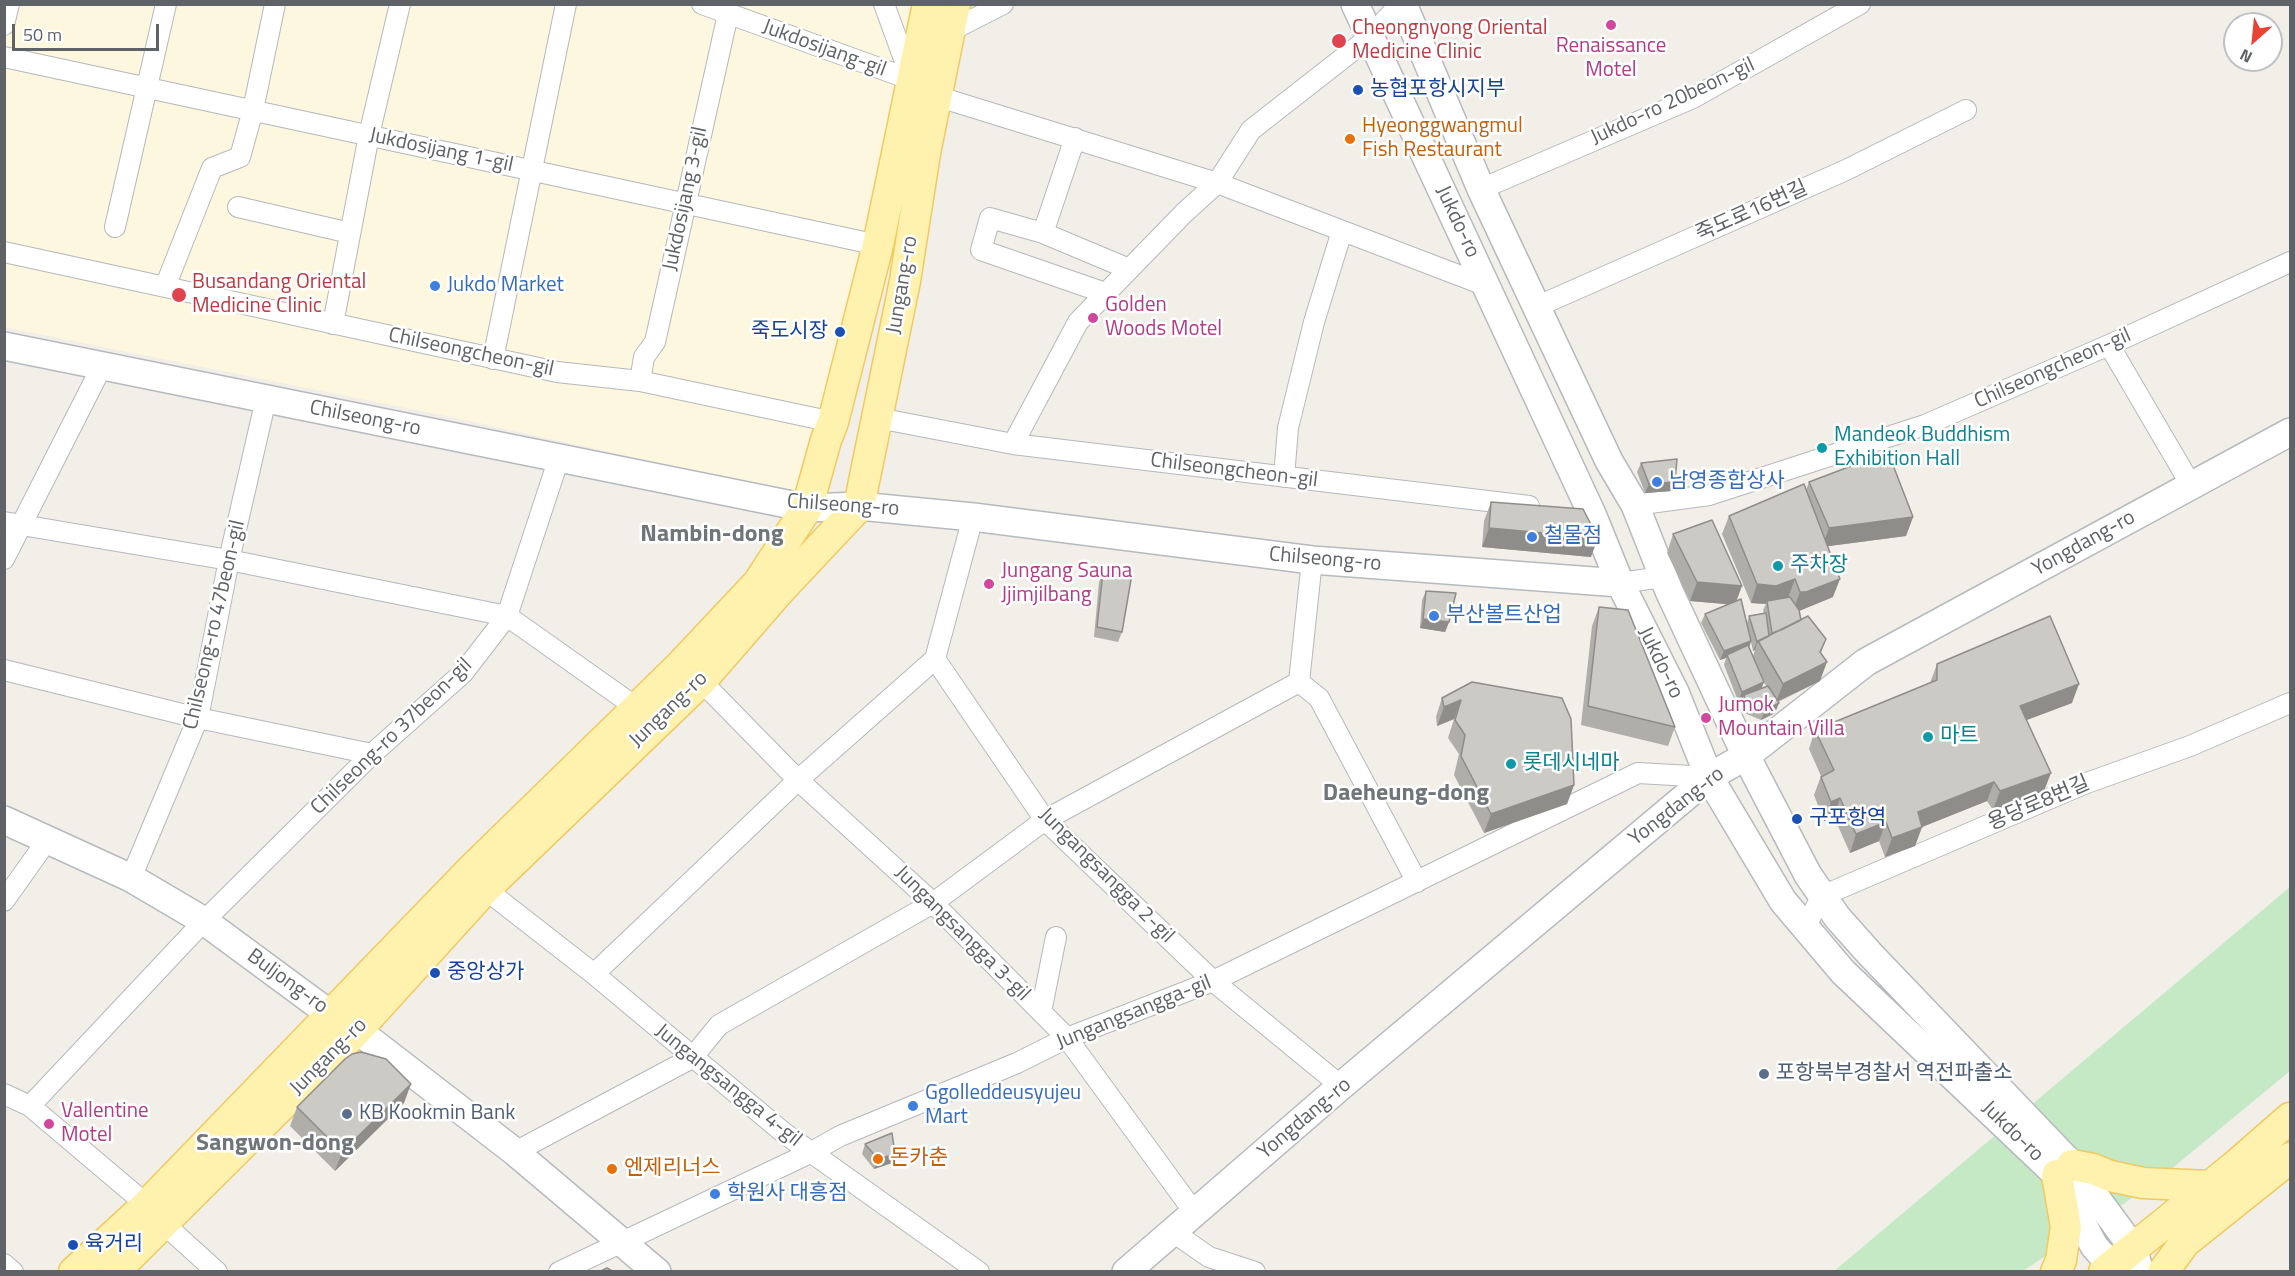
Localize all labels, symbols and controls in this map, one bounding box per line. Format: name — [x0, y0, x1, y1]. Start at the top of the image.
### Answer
scale bar — [15, 12, 162, 50]
north arrow — [2223, 12, 2283, 72]
street label: Jukdosijang-gil — [759, 15, 889, 83]
place label: Cheongnyong Oriental Medicine Clinic — [1352, 16, 1548, 66]
marker: Renaissance Motel — [1604, 18, 1618, 32]
text: 50 m — [23, 21, 62, 48]
marker: Cheongnyong Oriental Medicine Clinic — [1330, 32, 1348, 50]
place label: Renaissance Motel — [1556, 34, 1666, 84]
text: N — [2235, 43, 2256, 69]
street label: Jukdo-ro 20beon-gil — [1587, 53, 1759, 151]
place label: 농협포항시지부 — [1370, 77, 1505, 103]
marker: 농협포항시지부 — [1351, 83, 1365, 97]
place label: Hyeonggwangmul Fish Restaurant — [1362, 114, 1523, 164]
street label: Jukdosijang 1-gil — [367, 123, 515, 179]
street label: Jukdosijang 3-gil — [658, 125, 714, 273]
marker: Hyeonggwangmul Fish Restaurant — [1343, 132, 1357, 146]
street label: 죽도로16번길 — [1692, 176, 1812, 248]
street label: Jukdo-ro — [1429, 182, 1485, 262]
street label: Jungang-ro — [882, 234, 924, 336]
place label: Busandang Oriental Medicine Clinic — [192, 270, 366, 320]
place label: Jukdo Market — [447, 273, 564, 299]
marker: Jukdo Market — [428, 279, 442, 293]
marker: Busandang Oriental Medicine Clinic — [170, 286, 188, 304]
place label: Golden Woods Motel — [1105, 293, 1222, 343]
marker: Golden Woods Motel — [1086, 311, 1100, 325]
place label: 죽도시장 — [751, 319, 828, 345]
street label: Chilseongcheon-gil — [386, 323, 556, 383]
street label: Chilseongcheon-gil — [1971, 323, 2135, 415]
marker: 죽도시장 — [833, 325, 847, 339]
street label: Chilseong-ro — [307, 396, 423, 442]
place label: Mandeok Buddhism Exhibition Hall — [1834, 423, 2010, 473]
marker: Mandeok Buddhism Exhibition Hall — [1815, 441, 1829, 455]
street label: Chilseongcheon-gil — [1149, 448, 1319, 494]
place label: 남영종합상사 — [1669, 469, 1785, 495]
marker: 남영종합상사 — [1650, 475, 1664, 489]
street label: Chilseong-ro — [786, 489, 900, 523]
street label: Yongdang-ro — [2028, 505, 2140, 583]
street label: Chilseong-ro 47beon-gil — [179, 518, 251, 732]
district label: Nambin-dong — [640, 521, 784, 549]
place label: 철물점 — [1544, 524, 1602, 550]
marker: 철물점 — [1525, 530, 1539, 544]
street label: Chilseong-ro — [1268, 543, 1382, 577]
place label: 주차장 — [1790, 553, 1848, 579]
place label: Jungang Sauna Jjimjilbang — [1001, 559, 1132, 609]
marker: 주차장 — [1771, 559, 1785, 573]
marker: Jungang Sauna Jjimjilbang — [982, 577, 996, 591]
place label: 부산볼트산업 — [1446, 603, 1562, 629]
marker: 부산볼트산업 — [1427, 609, 1441, 623]
street label: Jukdo-ro — [1632, 623, 1688, 703]
street label: Chilseong-ro 37beon-gil — [306, 653, 478, 821]
street label: Jungang-ro — [625, 667, 713, 753]
place label: Jumok Mountain Villa — [1718, 693, 1844, 743]
marker: Jumok Mountain Villa — [1699, 711, 1713, 725]
place label: 마트 — [1940, 724, 1979, 750]
marker: 마트 — [1921, 730, 1935, 744]
place label: 롯데시네마 — [1523, 751, 1620, 777]
marker: 롯데시네마 — [1504, 757, 1518, 771]
street label: Yongdang-ro — [1624, 762, 1730, 852]
street label: 용당로8번길 — [1984, 771, 2094, 837]
district label: Daeheung-dong — [1323, 780, 1489, 808]
street label: Jungangsangga 2-gil — [1033, 803, 1179, 949]
place label: 구포항역 — [1809, 806, 1886, 832]
marker: 구포항역 — [1790, 812, 1804, 826]
street label: Jungangsangga 3-gil — [889, 861, 1035, 1007]
street label: Buljong-ro — [242, 944, 332, 1020]
place label: 중앙상가 — [447, 960, 524, 986]
marker: 중앙상가 — [428, 966, 442, 980]
street label: Jungangsangga-gil — [1053, 970, 1215, 1056]
street label: Jungang-ro — [285, 1013, 373, 1101]
street label: Jungangsangga 4-gil — [650, 1019, 806, 1153]
place label: 포항북부경찰서 역전파출소 — [1776, 1061, 2012, 1087]
marker: 포항북부경찰서 역전파출소 — [1757, 1067, 1771, 1081]
street label: Yongdang-ro — [1253, 1073, 1357, 1165]
place label: Ggolleddeusyujeu Mart — [925, 1081, 1081, 1131]
street label: Jukdo-ro — [1976, 1096, 2048, 1168]
place label: Vallentine Motel — [61, 1099, 149, 1149]
marker: Ggolleddeusyujeu Mart — [906, 1099, 920, 1113]
place label: KB Kookmin Bank — [359, 1101, 515, 1127]
marker: KB Kookmin Bank — [340, 1107, 354, 1121]
marker: Vallentine Motel — [42, 1117, 56, 1131]
district label: Sangwon-dong — [196, 1130, 354, 1158]
place label: 돈카춘 — [890, 1146, 948, 1172]
marker: 돈카춘 — [871, 1152, 885, 1166]
place label: 엔제리너스 — [624, 1156, 721, 1182]
marker: 엔제리너스 — [605, 1162, 619, 1176]
place label: 학원사 대흥점 — [727, 1181, 848, 1207]
marker: 학원사 대흥점 — [708, 1187, 722, 1201]
place label: 육거리 — [85, 1232, 143, 1258]
marker: 육거리 — [66, 1238, 80, 1252]

